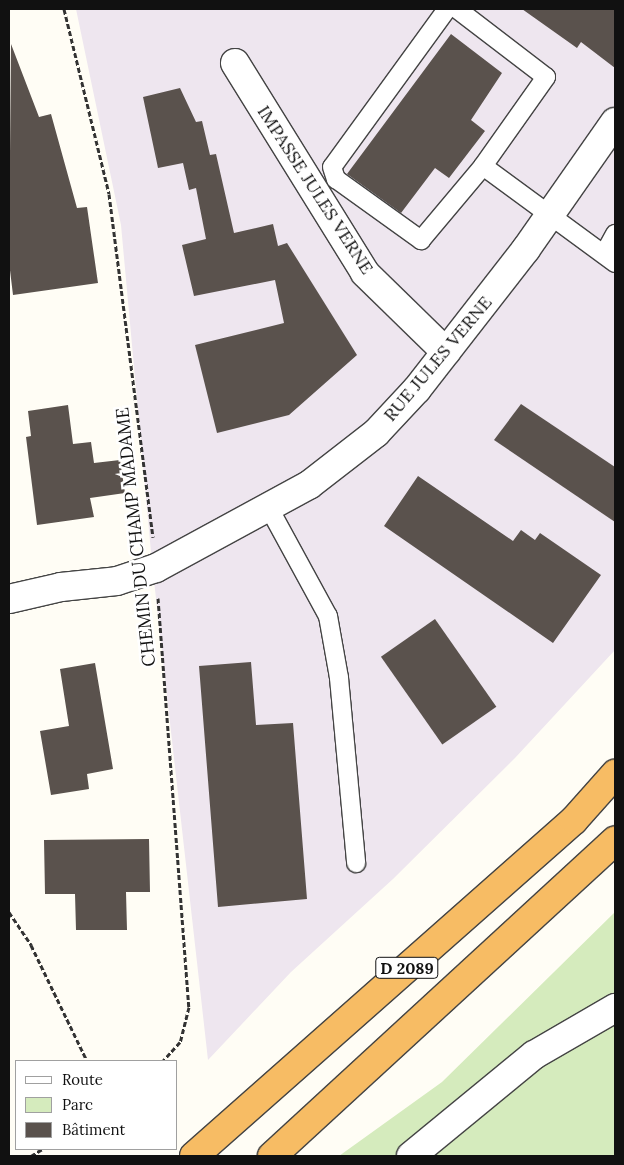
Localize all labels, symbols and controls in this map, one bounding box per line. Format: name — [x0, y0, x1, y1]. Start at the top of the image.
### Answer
street label: IMPASSE JULES VERNE — [252, 102, 378, 278]
street label: RUE JULES VERNE — [379, 292, 497, 426]
street label: CHEMIN DU CHAMP MADAME — [112, 406, 160, 668]
road number: D 2089 — [374, 954, 440, 981]
legend — [15, 1060, 178, 1150]
text: Route — [62, 1070, 103, 1089]
text: Parc — [62, 1095, 93, 1114]
text: Bâtiment — [62, 1120, 125, 1139]

